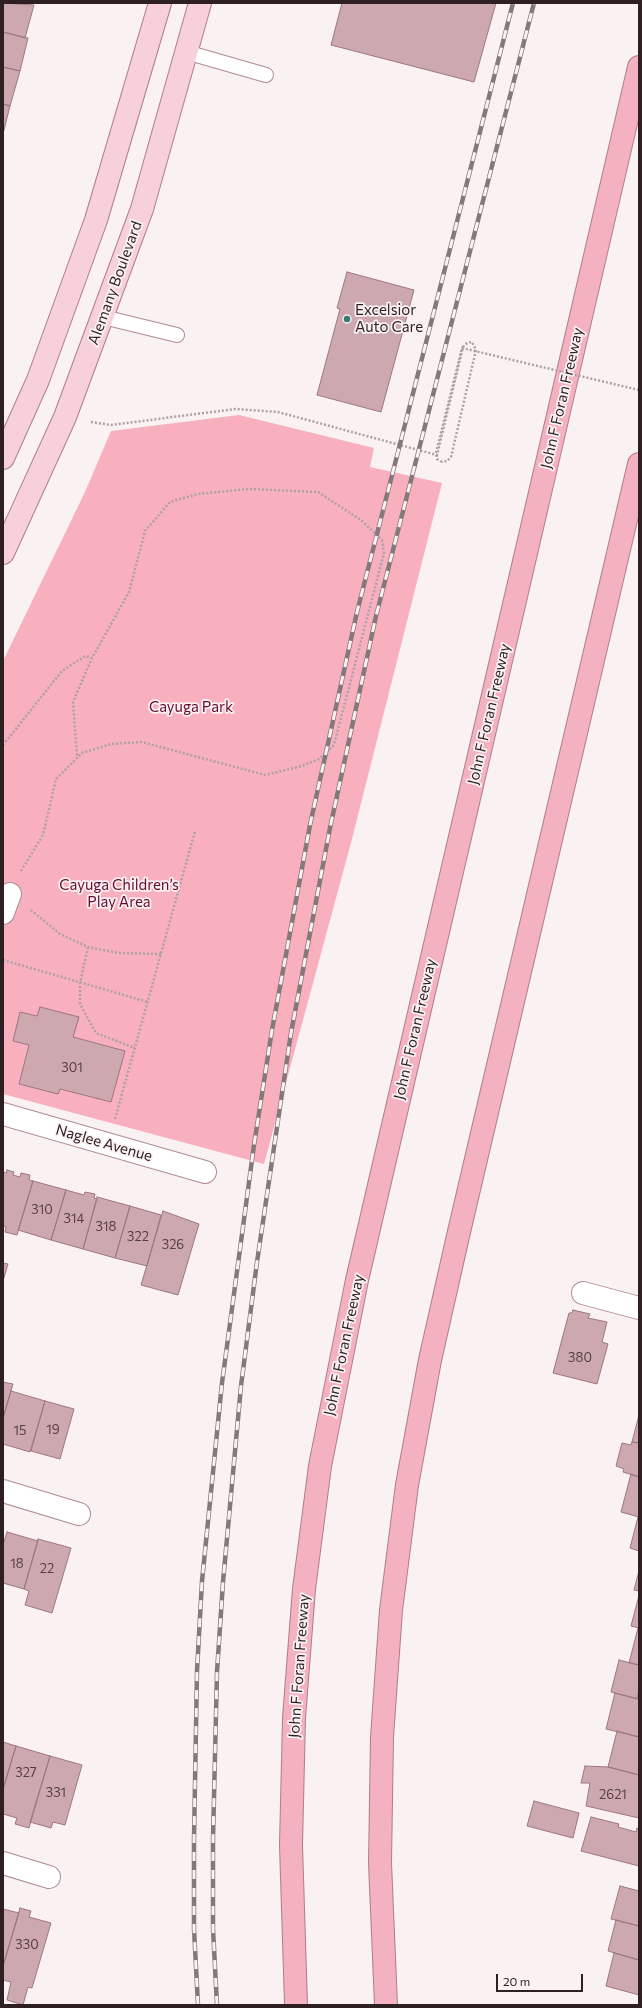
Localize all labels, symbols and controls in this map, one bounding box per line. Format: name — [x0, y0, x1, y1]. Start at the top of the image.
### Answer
street label: Alemany Boulevard — [84, 219, 146, 347]
place label: Excelsior Auto Care — [355, 301, 423, 336]
marker: Excelsior Auto Care — [342, 314, 352, 324]
street label: John F Foran Freeway — [537, 326, 587, 470]
street label: John F Foran Freeway — [464, 642, 514, 786]
park label: Cayuga Park — [149, 698, 233, 716]
park label: Cayuga Children’s Play Area — [59, 876, 179, 911]
street label: John F Foran Freeway — [390, 957, 440, 1101]
house number: 301 — [61, 1060, 83, 1076]
street label: Naglee Avenue — [54, 1121, 154, 1165]
house number: 310 — [31, 1202, 53, 1218]
house number: 314 — [64, 1211, 84, 1227]
house number: 318 — [96, 1219, 116, 1235]
house number: 322 — [127, 1229, 149, 1245]
house number: 326 — [162, 1237, 184, 1253]
street label: John F Foran Freeway — [320, 1273, 368, 1417]
house number: 380 — [568, 1350, 592, 1366]
house number: 19 — [46, 1422, 60, 1438]
house number: 15 — [13, 1423, 27, 1439]
house number: 18 — [10, 1556, 24, 1572]
house number: 22 — [40, 1561, 54, 1577]
street label: John F Foran Freeway — [285, 1593, 313, 1739]
house number: 327 — [15, 1765, 37, 1781]
house number: 331 — [46, 1785, 66, 1801]
house number: 2621 — [599, 1787, 627, 1803]
house number: 330 — [15, 1937, 39, 1953]
scale bar — [498, 1966, 585, 1992]
text: 20 m — [503, 1974, 530, 1988]

